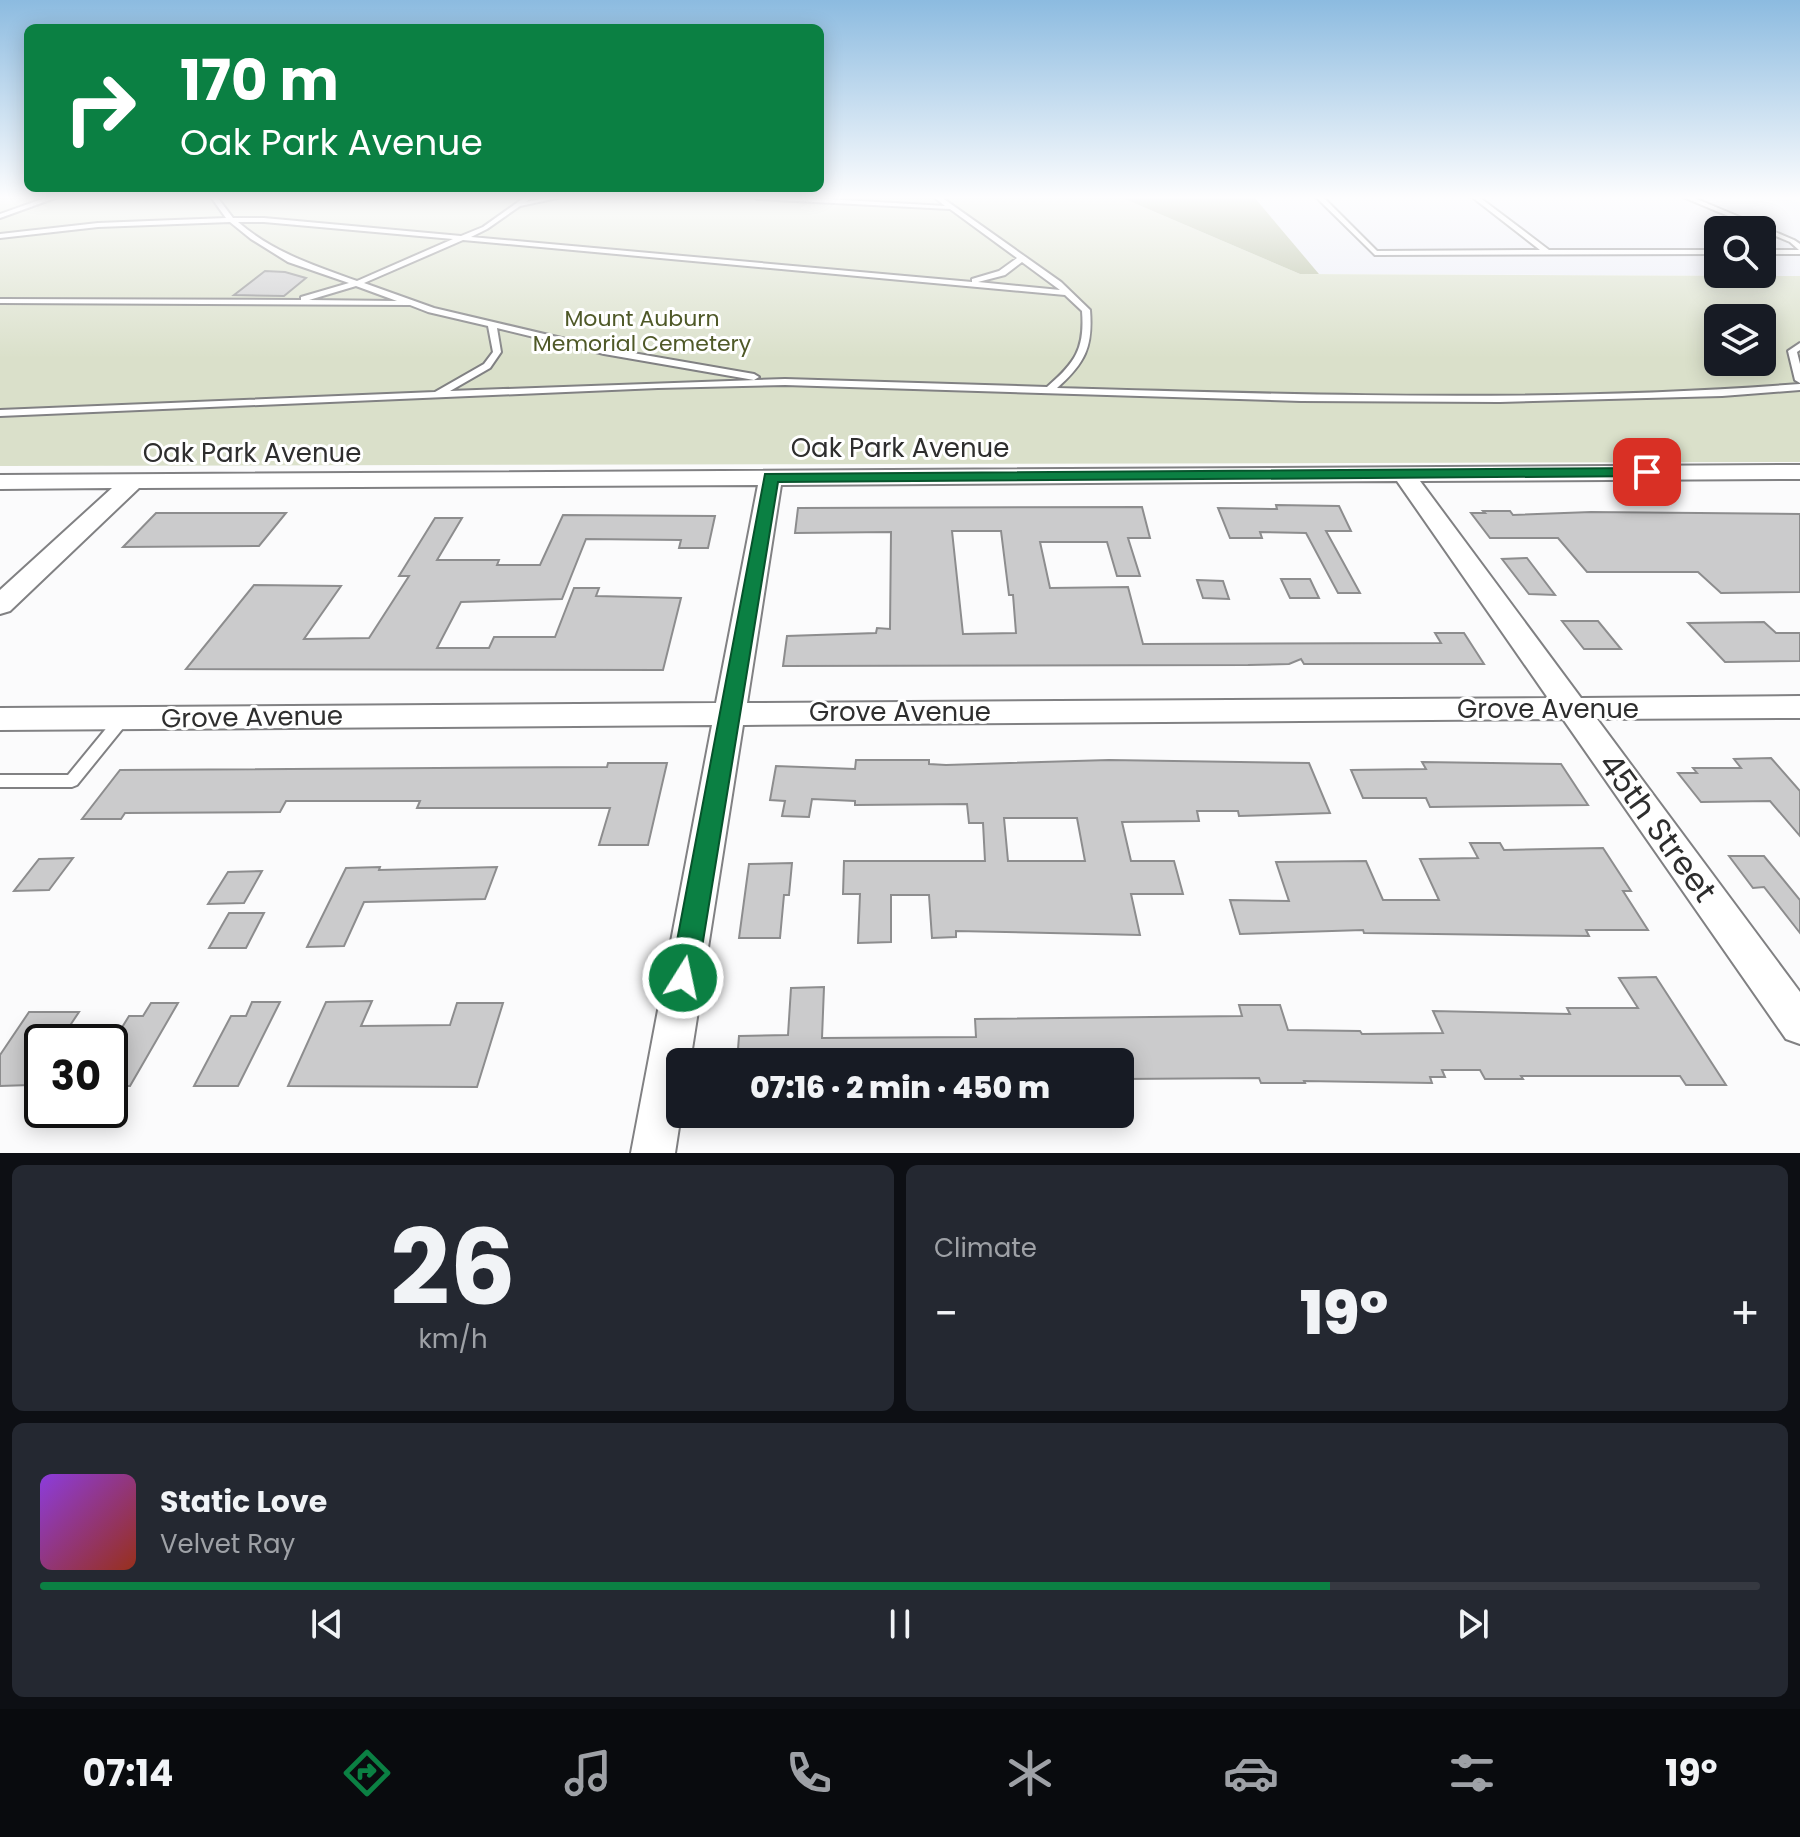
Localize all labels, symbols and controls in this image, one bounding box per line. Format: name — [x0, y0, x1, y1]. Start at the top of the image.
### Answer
text: 170 m — [180, 41, 339, 120]
icon: right — [48, 56, 152, 160]
text: Oak Park Avenue — [180, 117, 483, 168]
map controls — [1704, 216, 1776, 376]
button: search — [1704, 216, 1776, 288]
park label: Mount Auburn Memorial Cemetery — [533, 303, 752, 359]
button: layers — [1704, 304, 1776, 376]
street label: Oak Park Avenue — [791, 430, 1009, 466]
street label: Oak Park Avenue — [143, 435, 361, 471]
pin — [1613, 438, 1681, 506]
icon: arrive — [1625, 450, 1669, 494]
street label: Grove Avenue — [1457, 691, 1639, 727]
street label: Grove Avenue — [809, 694, 991, 730]
street label: Grove Avenue — [161, 697, 343, 737]
street label: 45th Street — [1588, 743, 1728, 911]
position arrow — [641, 936, 725, 1020]
speed limit sign: 30 — [24, 1024, 128, 1128]
text: 07:16 · 2 min · 450 m — [750, 1066, 1050, 1109]
text: 26 — [390, 1195, 516, 1340]
text: Climate — [934, 1230, 1037, 1266]
text: 19° — [1300, 1271, 1388, 1355]
text: − — [934, 1283, 958, 1344]
text: + — [1730, 1283, 1760, 1344]
text: km/h — [418, 1321, 488, 1357]
text: Static Love — [160, 1480, 327, 1523]
text: Velvet Ray — [160, 1526, 295, 1562]
icon: previous — [305, 1602, 349, 1646]
icon: pause — [878, 1602, 922, 1646]
icon: next — [1451, 1602, 1495, 1646]
icon: directions — [339, 1745, 395, 1801]
icon: music — [560, 1745, 616, 1801]
icon: phone — [781, 1745, 837, 1801]
icon: climate — [1002, 1745, 1058, 1801]
icon: car — [1223, 1745, 1279, 1801]
icon: filters — [1444, 1745, 1500, 1801]
text: 07:14 — [83, 1748, 173, 1799]
text: 19° — [1665, 1748, 1717, 1799]

